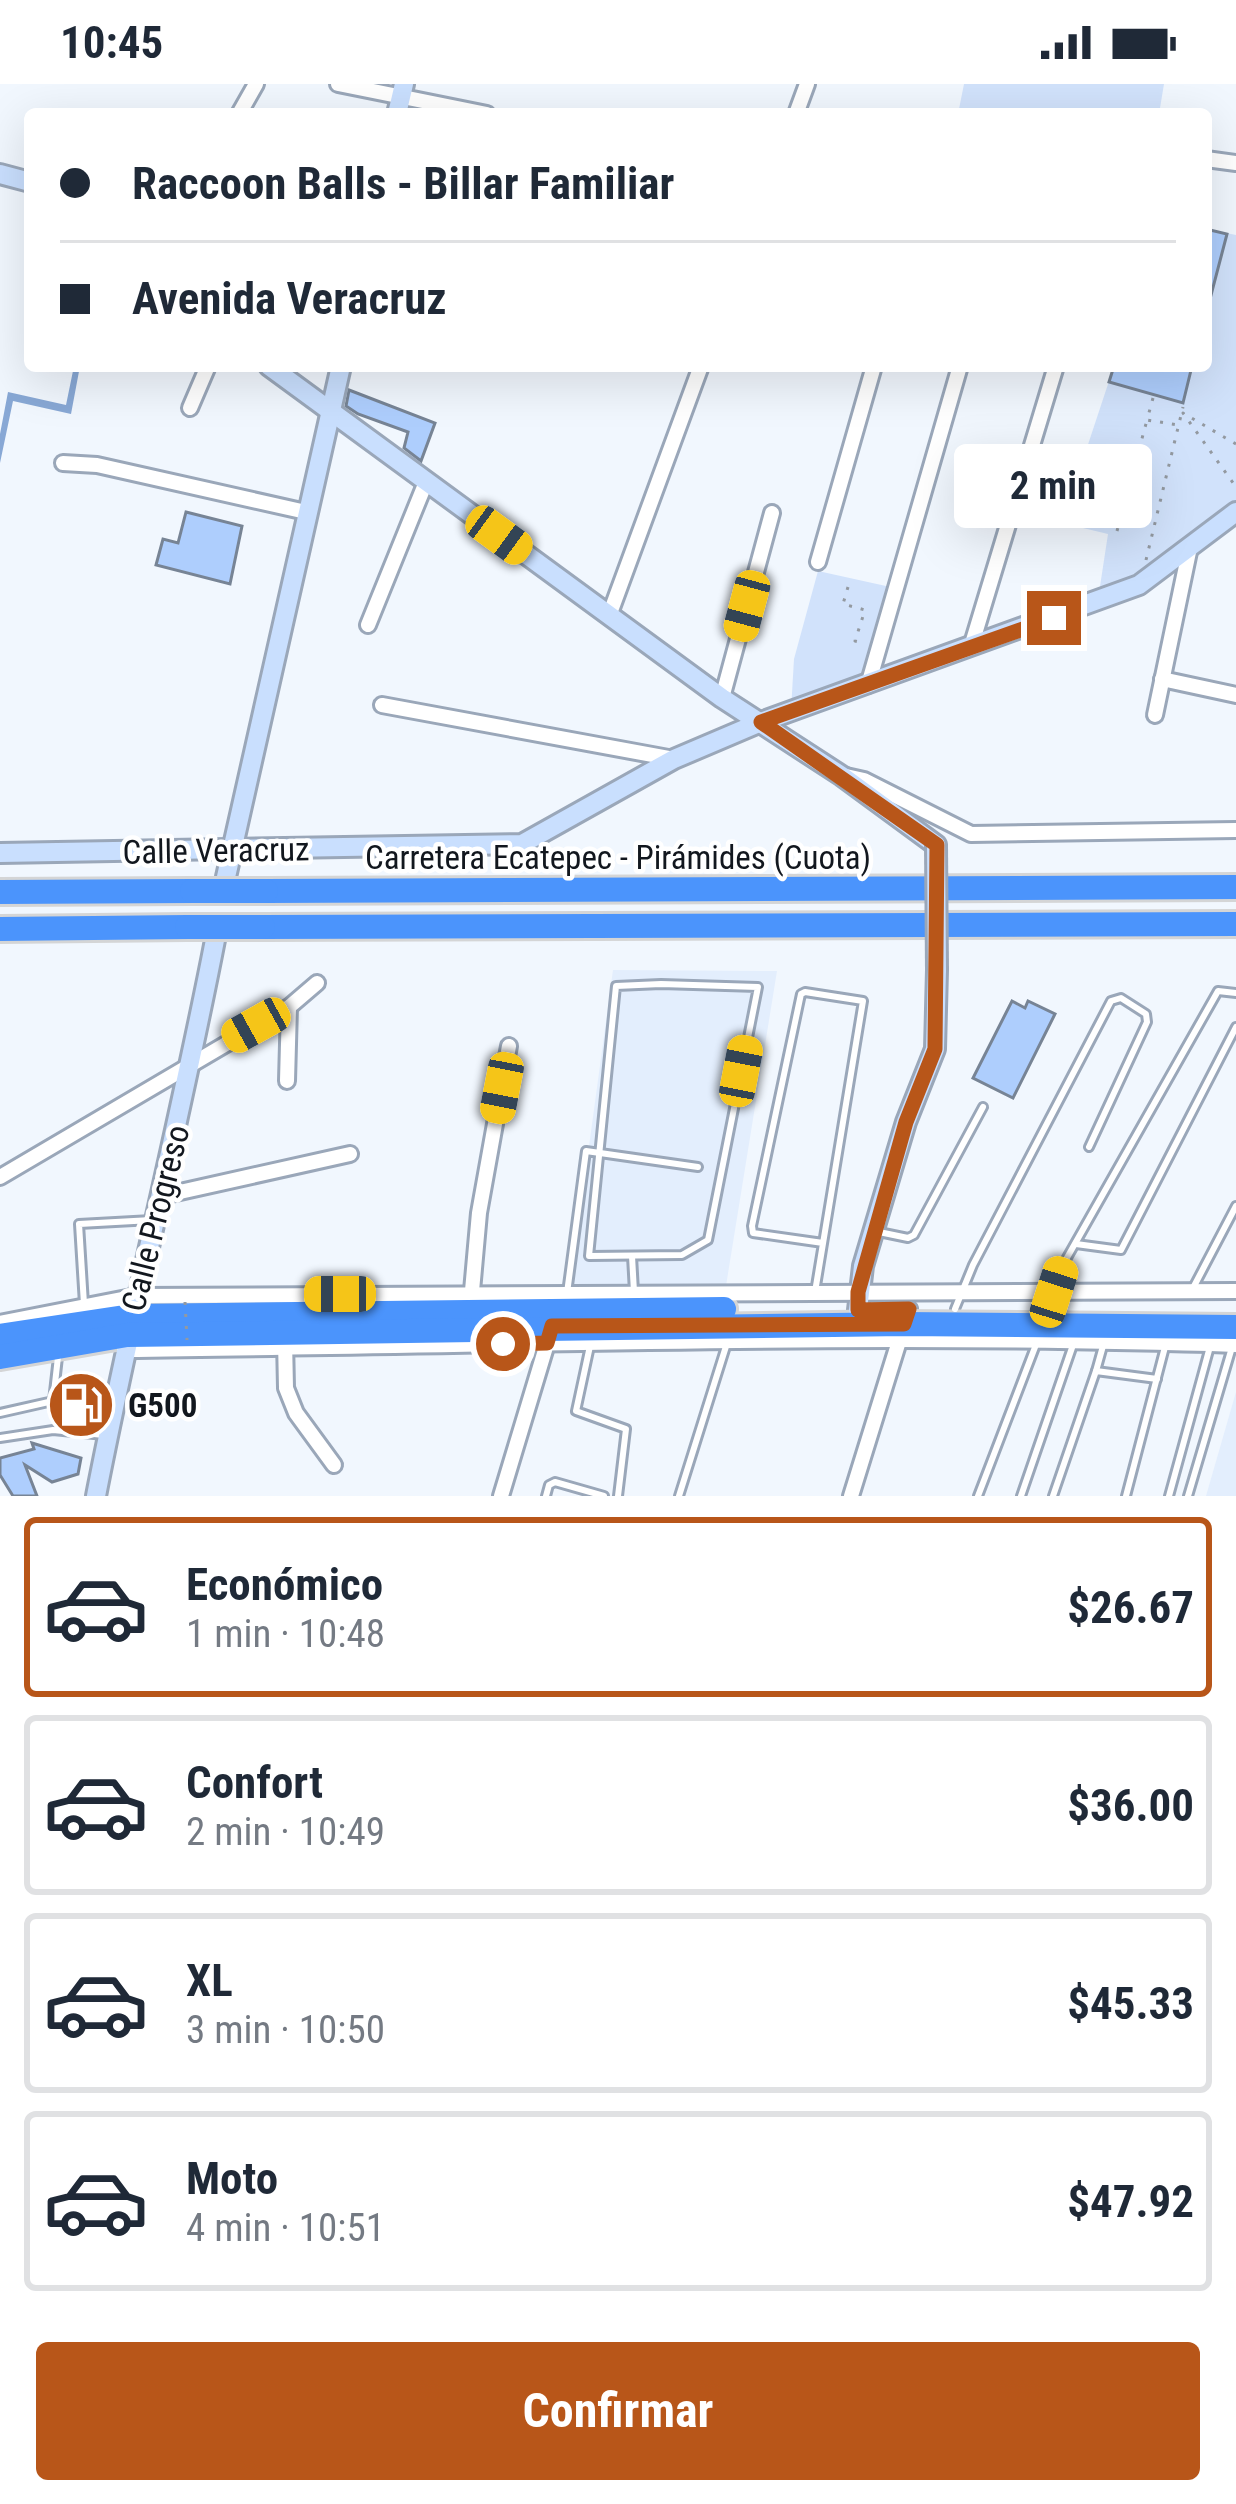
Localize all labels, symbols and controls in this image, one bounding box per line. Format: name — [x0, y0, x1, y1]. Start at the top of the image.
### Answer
text: 10:45 — [60, 16, 163, 69]
text: Raccoon Balls - Billar Familiar — [132, 157, 674, 210]
text: Avenida Veracruz — [132, 272, 447, 325]
callout: 2 min — [955, 444, 1153, 528]
text: 2 min — [1010, 463, 1096, 509]
car — [459, 499, 539, 571]
car — [720, 567, 774, 645]
route end — [1027, 591, 1081, 645]
street label: Calle Veracruz — [122, 829, 310, 872]
street label: Carretera Ecatepec - Pirámides (Cuota) — [365, 838, 871, 877]
car — [216, 992, 296, 1058]
car — [716, 1032, 766, 1110]
car — [477, 1049, 527, 1127]
street label: Calle Progreso — [114, 1121, 197, 1315]
car — [1026, 1252, 1082, 1332]
car — [304, 1276, 376, 1312]
route start — [476, 1317, 530, 1371]
fuel station icon: G500 — [46, 1370, 116, 1440]
place label: G500 — [128, 1386, 197, 1425]
icon: car — [42, 1553, 150, 1661]
text: Económico — [186, 1558, 383, 1611]
text: $26.67 — [1067, 1581, 1194, 1634]
text: 1 min · 10:48 — [186, 1611, 385, 1657]
icon: car — [42, 1751, 150, 1859]
text: Confort — [186, 1756, 323, 1809]
text: $36.00 — [1067, 1779, 1194, 1832]
text: 2 min · 10:49 — [186, 1809, 385, 1855]
icon: car — [42, 1949, 150, 2057]
text: XL — [186, 1954, 233, 2007]
text: $45.33 — [1067, 1977, 1194, 2030]
text: 3 min · 10:50 — [186, 2007, 385, 2053]
icon: car — [42, 2147, 150, 2255]
text: Moto — [186, 2152, 278, 2205]
text: $47.92 — [1067, 2175, 1194, 2228]
text: 4 min · 10:51 — [186, 2205, 385, 2251]
button: Confirmar — [36, 2342, 1200, 2480]

